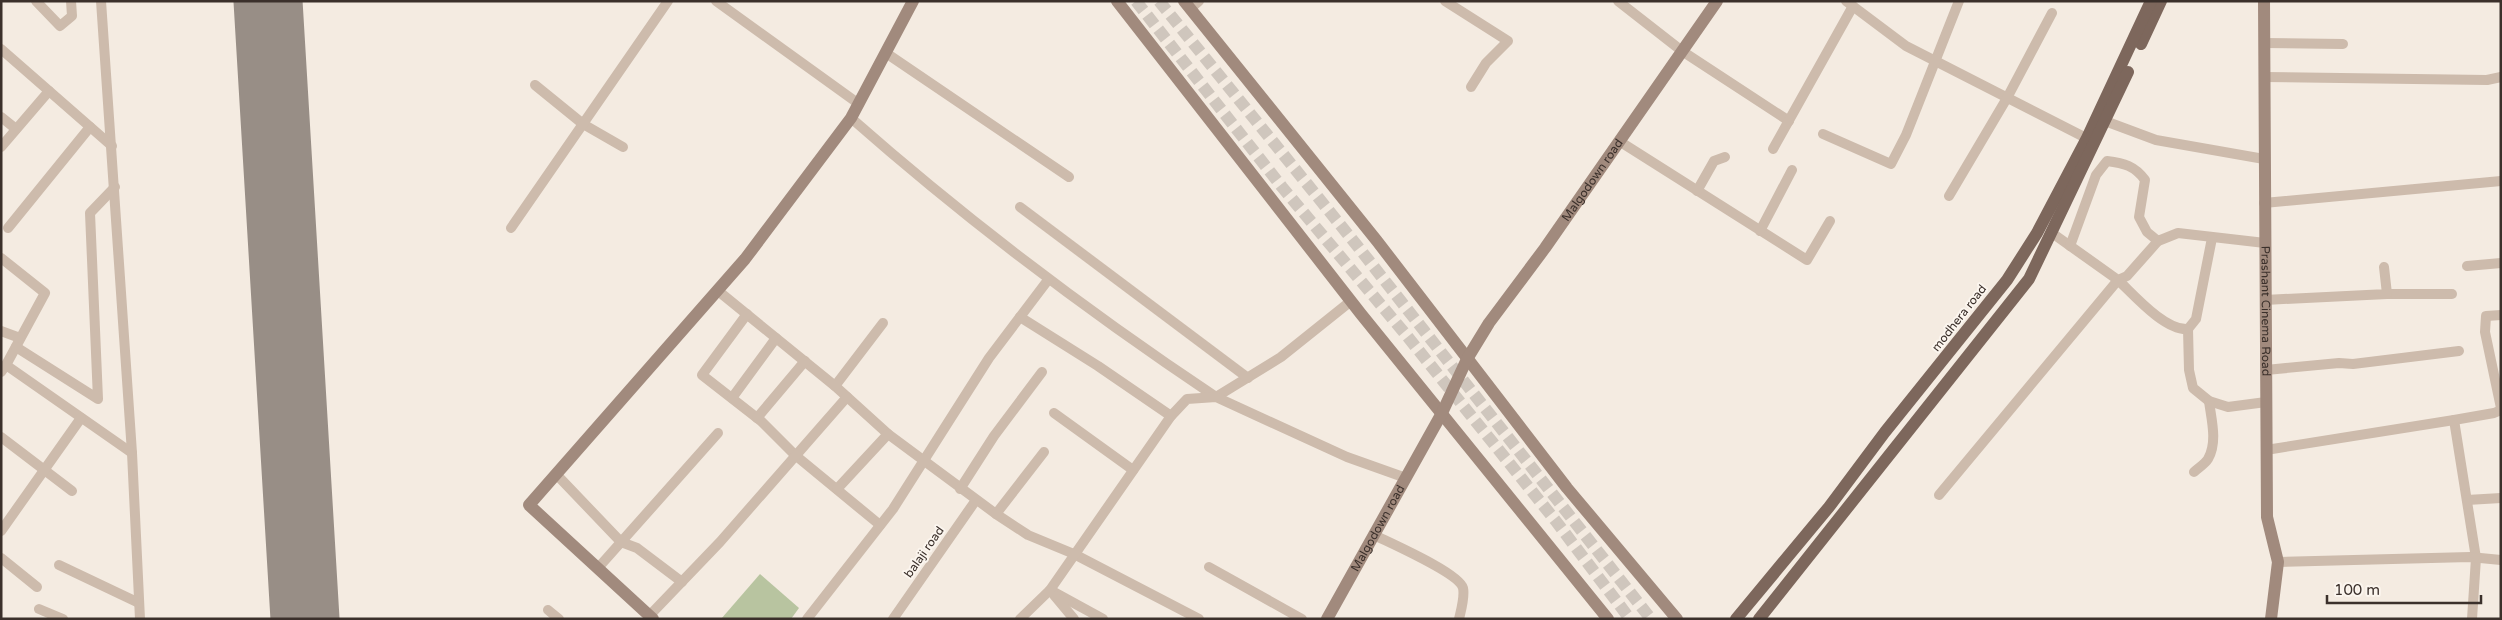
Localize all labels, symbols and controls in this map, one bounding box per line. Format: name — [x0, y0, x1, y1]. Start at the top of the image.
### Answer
street label: Malgodown road — [1559, 136, 1626, 224]
street label: Prashant Cinema Road — [2258, 246, 2273, 376]
street label: modhera road — [1929, 282, 1989, 354]
street label: Malgodown road — [1348, 482, 1407, 574]
street label: balaji road — [901, 524, 947, 580]
scale bar — [2327, 572, 2481, 604]
text: 100 m — [2334, 581, 2380, 599]

